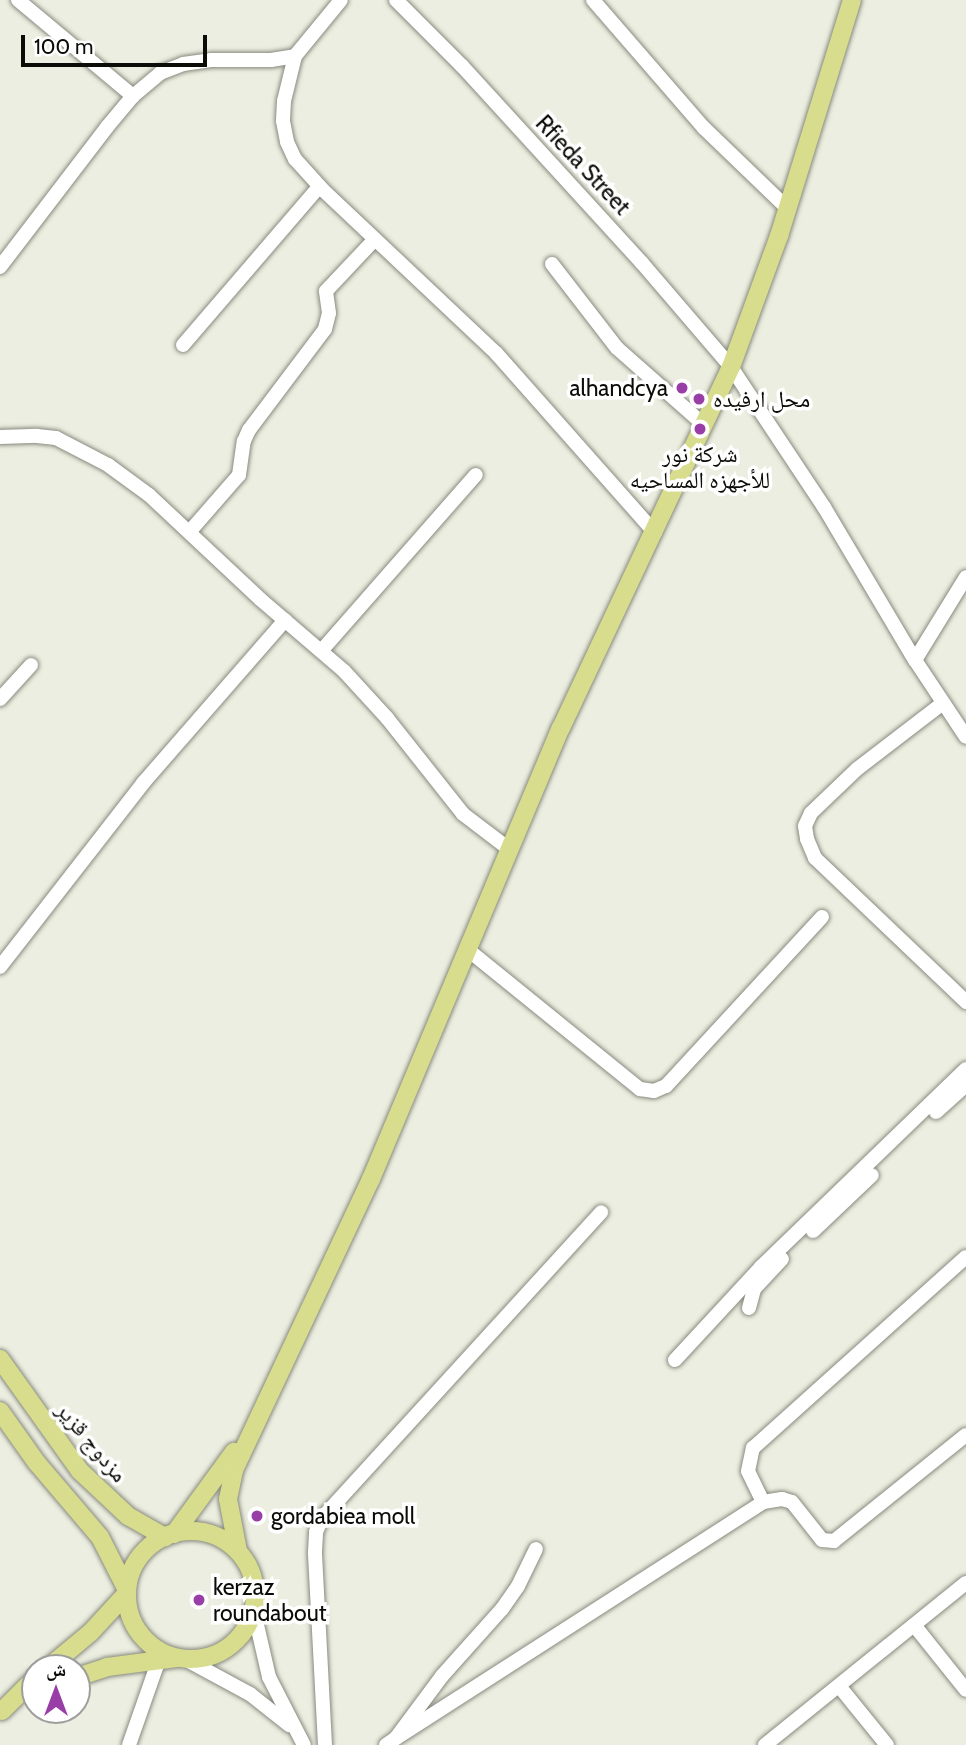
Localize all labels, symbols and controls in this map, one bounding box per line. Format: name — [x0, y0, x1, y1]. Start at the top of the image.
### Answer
scale bar — [24, 21, 210, 65]
text: 100 m — [34, 34, 93, 59]
street label: Rfieda Street — [530, 109, 636, 221]
place label: alhandcya — [569, 374, 668, 402]
marker: alhandcya — [674, 380, 690, 396]
place label: محل ارفيده — [713, 385, 810, 413]
marker: محل ارفيده — [691, 391, 707, 407]
marker: شركة نور للأجهزه المساحيه — [692, 421, 708, 437]
place label: شركة نور للأجهزه المساحيه — [630, 440, 770, 494]
street label: مزدوج قزير — [51, 1396, 133, 1488]
place label: gordabiea moll — [271, 1502, 415, 1530]
marker: gordabiea moll — [249, 1508, 265, 1524]
place label: kerzaz roundabout — [213, 1573, 327, 1627]
marker: kerzaz roundabout — [191, 1592, 207, 1608]
north arrow — [21, 1654, 91, 1724]
text: ش — [46, 1658, 66, 1681]

